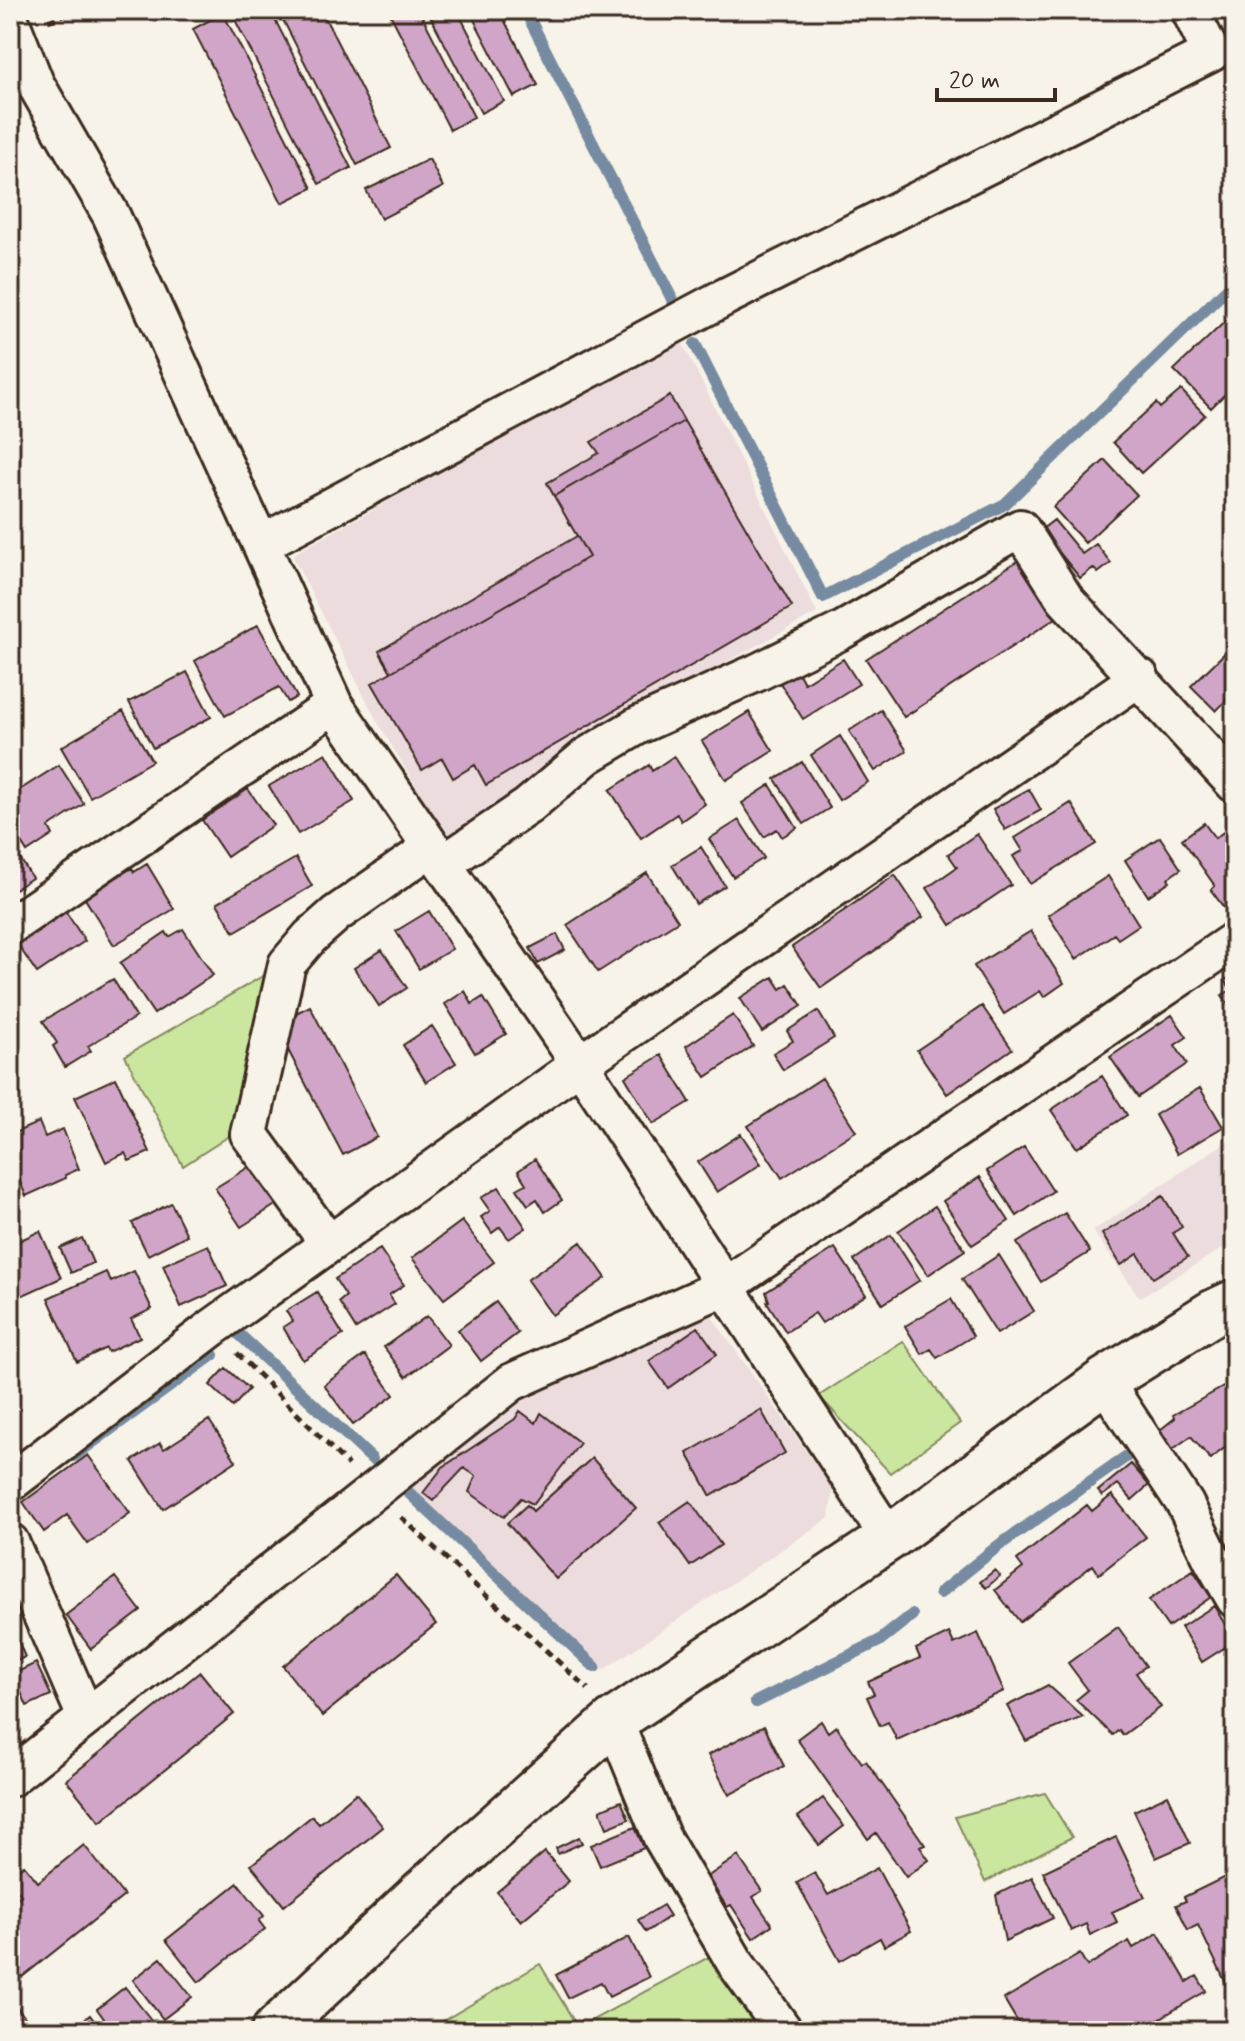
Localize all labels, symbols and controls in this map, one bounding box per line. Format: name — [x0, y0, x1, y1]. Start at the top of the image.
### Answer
scale bar — [937, 52, 1055, 102]
text: 20 m — [949, 66, 1000, 97]

